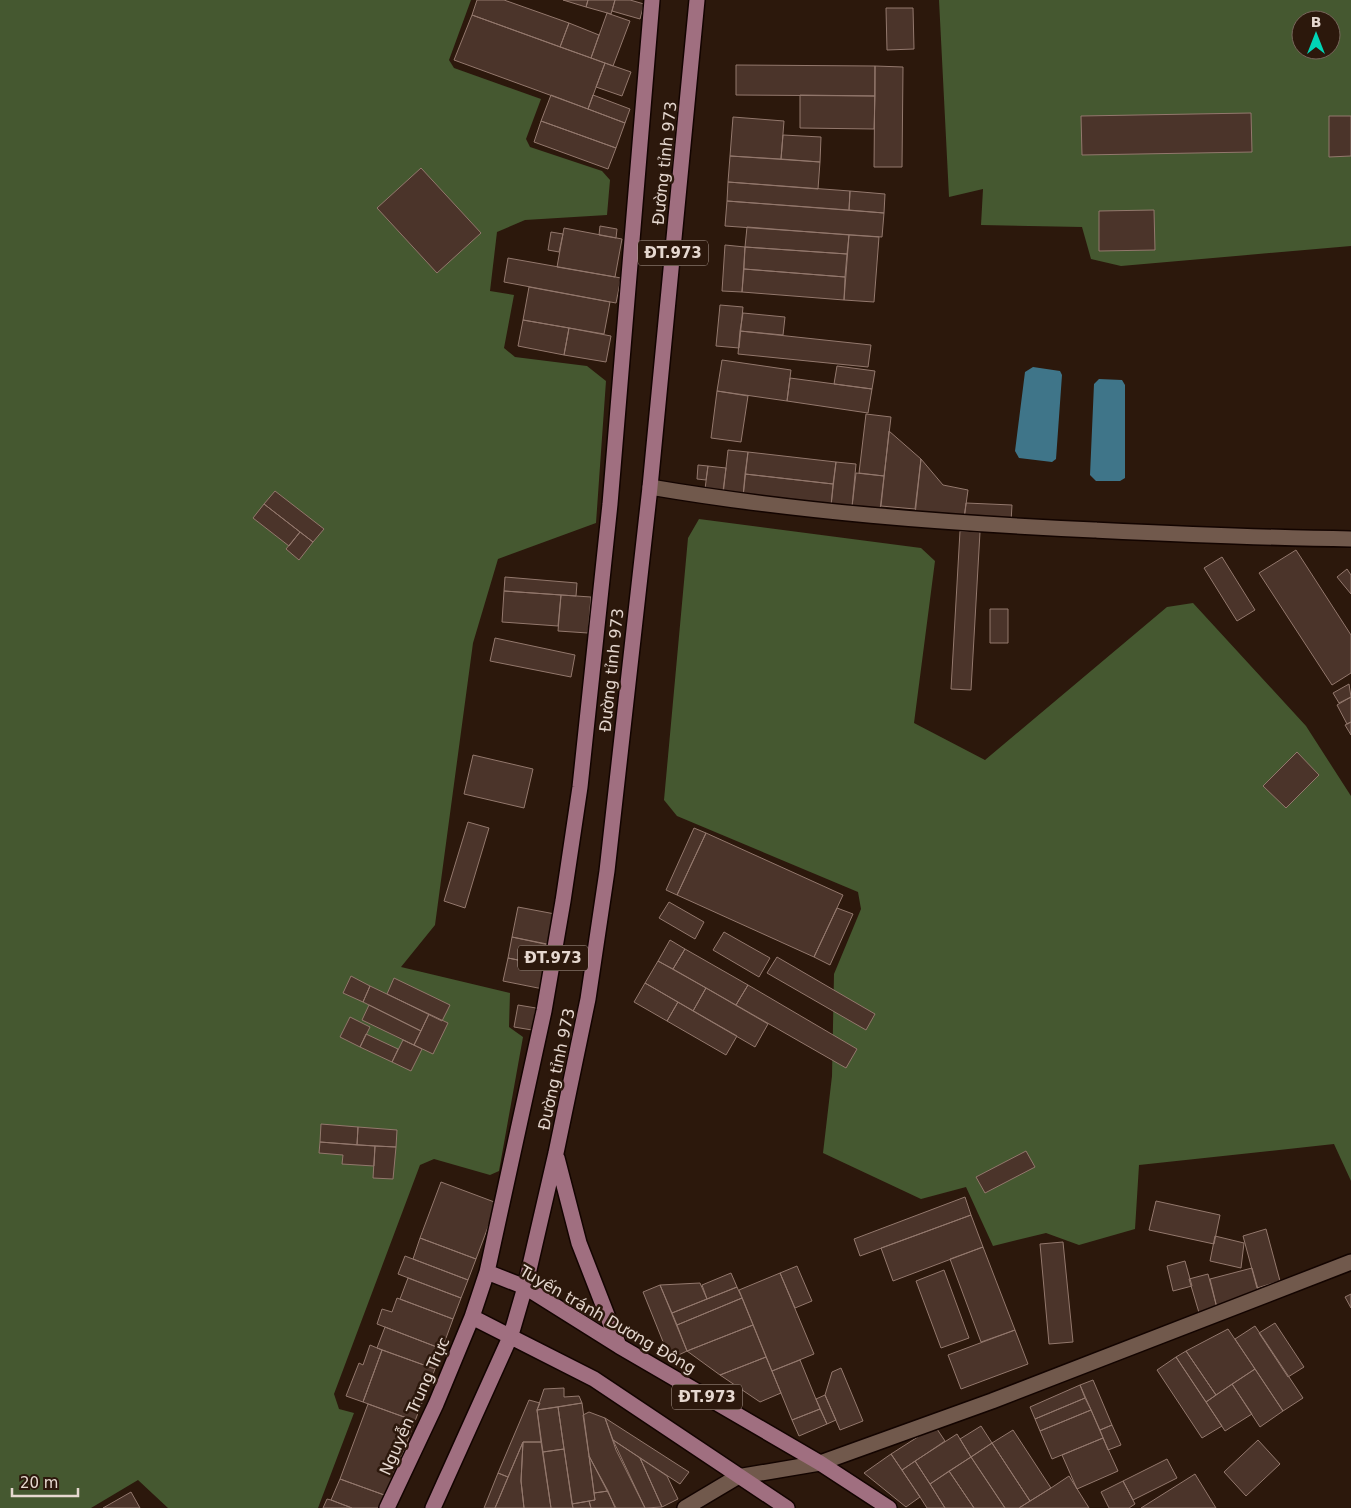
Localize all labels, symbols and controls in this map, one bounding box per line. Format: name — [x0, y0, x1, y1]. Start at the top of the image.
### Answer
north arrow — [1291, 10, 1341, 60]
text: B — [1311, 14, 1321, 30]
street label: Đường tỉnh 973 — [649, 100, 680, 226]
road number: ĐT.973 — [638, 240, 708, 266]
street label: Đường tỉnh 973 — [596, 607, 627, 733]
road number: ĐT.973 — [518, 946, 588, 970]
street label: Đường tỉnh 973 — [534, 1006, 579, 1132]
street label: Tuyến tránh Dương Đông — [515, 1261, 699, 1378]
street label: Nguyễn Trung Trực — [375, 1334, 453, 1478]
road number: ĐT.973 — [672, 1384, 742, 1410]
scale bar — [12, 1466, 79, 1498]
text: 20 m — [20, 1474, 58, 1492]

